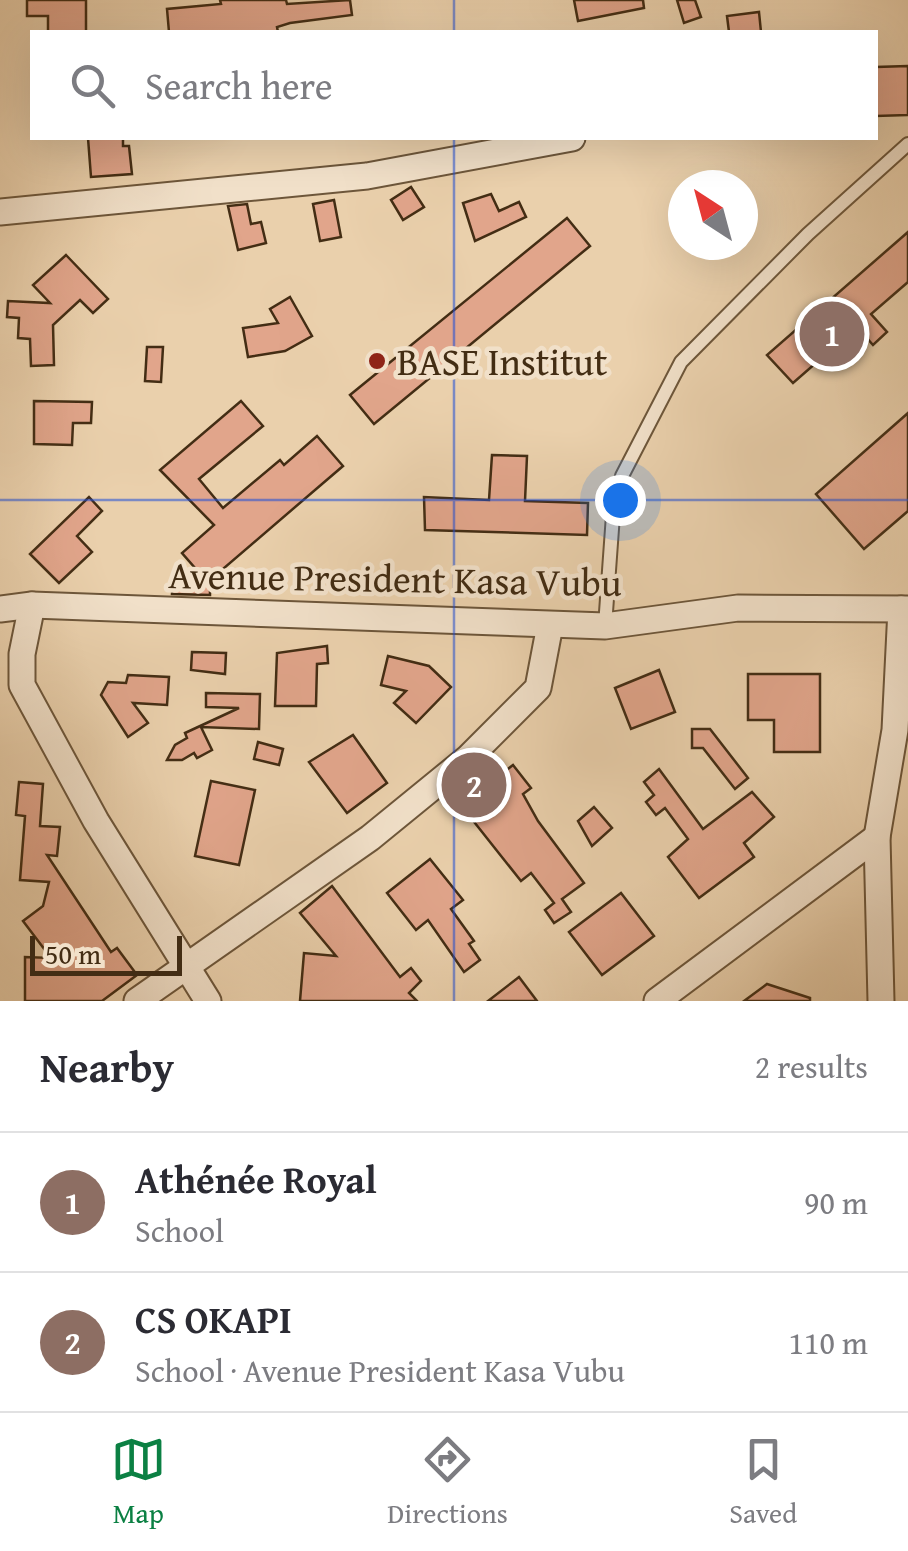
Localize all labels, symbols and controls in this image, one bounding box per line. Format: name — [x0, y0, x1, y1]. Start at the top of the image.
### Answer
search box — [30, 30, 878, 140]
text: Search here — [145, 57, 333, 113]
icon: search — [65, 58, 120, 113]
north arrow — [668, 170, 758, 260]
pin: 1 — [800, 296, 864, 372]
place label: BASE Institut — [397, 333, 607, 389]
marker: BASE Institut — [366, 350, 388, 372]
your location — [595, 475, 646, 526]
street label: Avenue President Kasa Vubu — [168, 546, 622, 610]
pin: 2 — [442, 748, 506, 822]
scale bar — [30, 931, 182, 976]
text: 50 m — [45, 933, 101, 974]
text: Nearby — [40, 1036, 174, 1097]
text: 2 results — [755, 1043, 868, 1090]
text: Athénée Royal — [135, 1151, 377, 1207]
text: 1 — [64, 1179, 81, 1226]
text: 90 m — [804, 1179, 868, 1226]
text: School — [135, 1207, 224, 1254]
text: CS OKAPI — [135, 1291, 292, 1347]
text: 2 — [64, 1319, 81, 1366]
text: 110 m — [789, 1319, 868, 1366]
text: School · Avenue President Kasa Vubu — [135, 1347, 625, 1394]
tab: Map — [111, 1432, 166, 1533]
tab: Directions — [387, 1432, 508, 1533]
tab: Saved — [729, 1432, 797, 1533]

